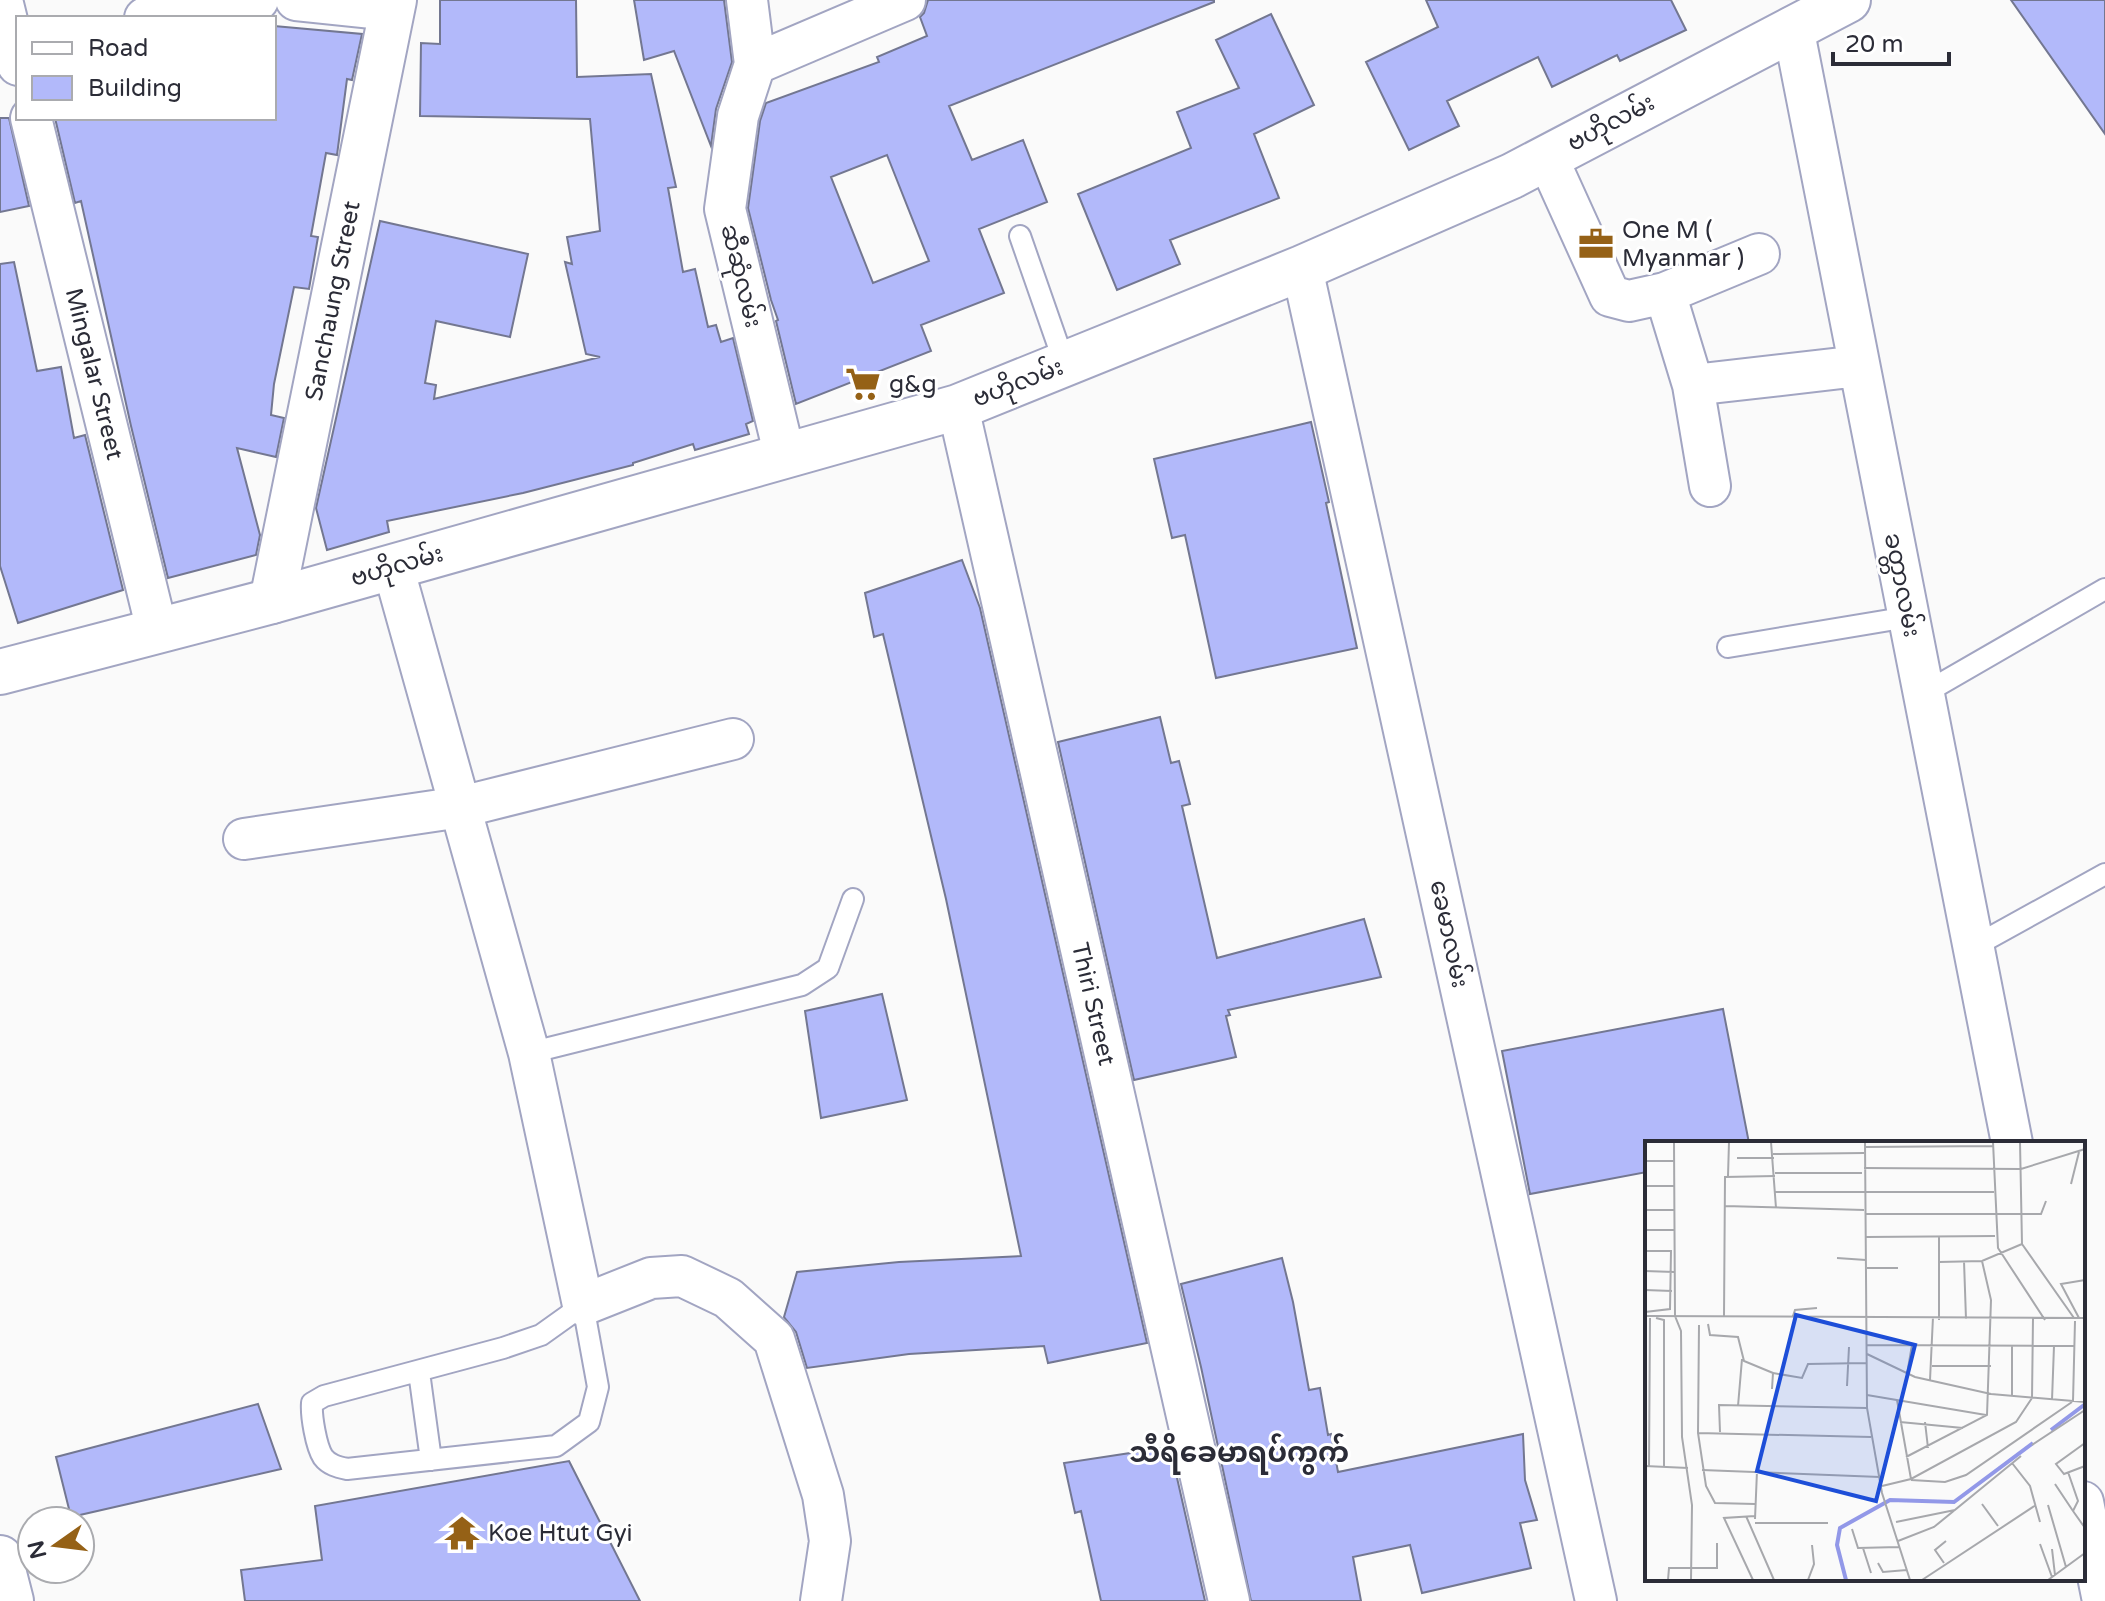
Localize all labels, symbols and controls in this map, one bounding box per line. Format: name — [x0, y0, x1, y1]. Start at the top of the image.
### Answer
legend — [16, 16, 276, 120]
scale bar — [1833, 16, 1949, 66]
text: 20 m — [1845, 30, 1903, 59]
text: Road — [88, 34, 148, 63]
text: Building — [88, 74, 182, 103]
street label: ဗဟိုလမ်း — [1561, 86, 1662, 162]
street label: Sanchaung Street — [299, 199, 367, 403]
place label: One M ( Myanmar ) — [1622, 216, 1744, 273]
street label: ဆီဆုံလမ်း — [710, 221, 770, 332]
office icon: One M ( Myanmar ) — [1577, 225, 1615, 263]
street label: Mingalar Street — [59, 285, 129, 463]
street label: ဗဟိုလမ်း — [968, 351, 1069, 417]
supermarket icon: g&g — [844, 365, 882, 403]
place label: g&g — [889, 370, 937, 399]
street label: ခတ္တာလမ်း — [1874, 530, 1928, 640]
street label: ဗဟိုလမ်း — [347, 537, 448, 597]
street label: ခေမာလမ်း — [1423, 877, 1477, 991]
street label: Thiri Street — [1065, 940, 1121, 1068]
inset map — [1645, 1141, 2085, 1581]
district label: သီရိခေမာရပ်ကွက် — [1129, 1433, 1349, 1475]
north arrow — [16, 1505, 96, 1585]
temple icon: Koe Htut Gyi — [443, 1514, 481, 1552]
place label: Koe Htut Gyi — [488, 1519, 633, 1548]
text: N — [23, 1538, 52, 1561]

